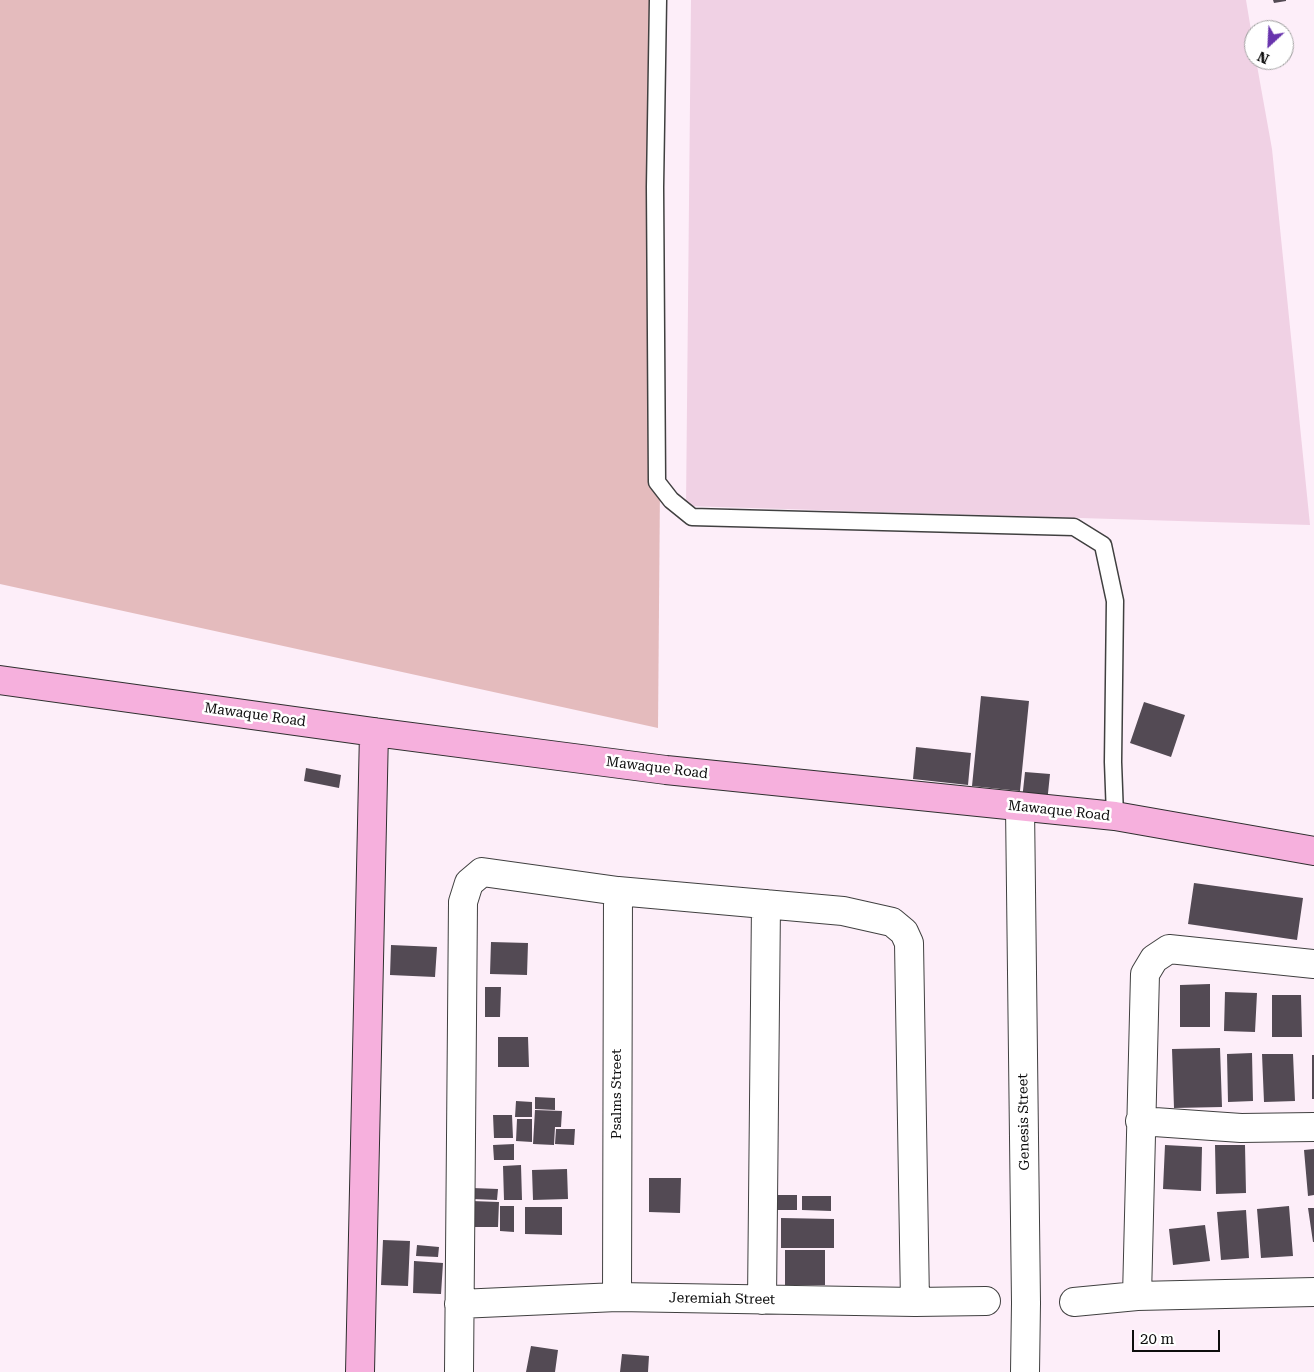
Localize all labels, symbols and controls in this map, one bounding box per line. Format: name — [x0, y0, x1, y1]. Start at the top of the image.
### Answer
north arrow — [1244, 20, 1294, 70]
text: N — [1255, 48, 1271, 67]
street label: Mawaque Road — [203, 700, 307, 730]
street label: Mawaque Road — [605, 753, 709, 783]
street label: Mawaque Road — [1007, 797, 1111, 825]
street label: Psalms Street — [609, 1049, 625, 1139]
street label: Genesis Street — [1015, 1073, 1033, 1171]
street label: Jeremiah Street — [669, 1290, 775, 1308]
scale bar — [1134, 1320, 1222, 1352]
text: 20 m — [1140, 1330, 1174, 1348]

